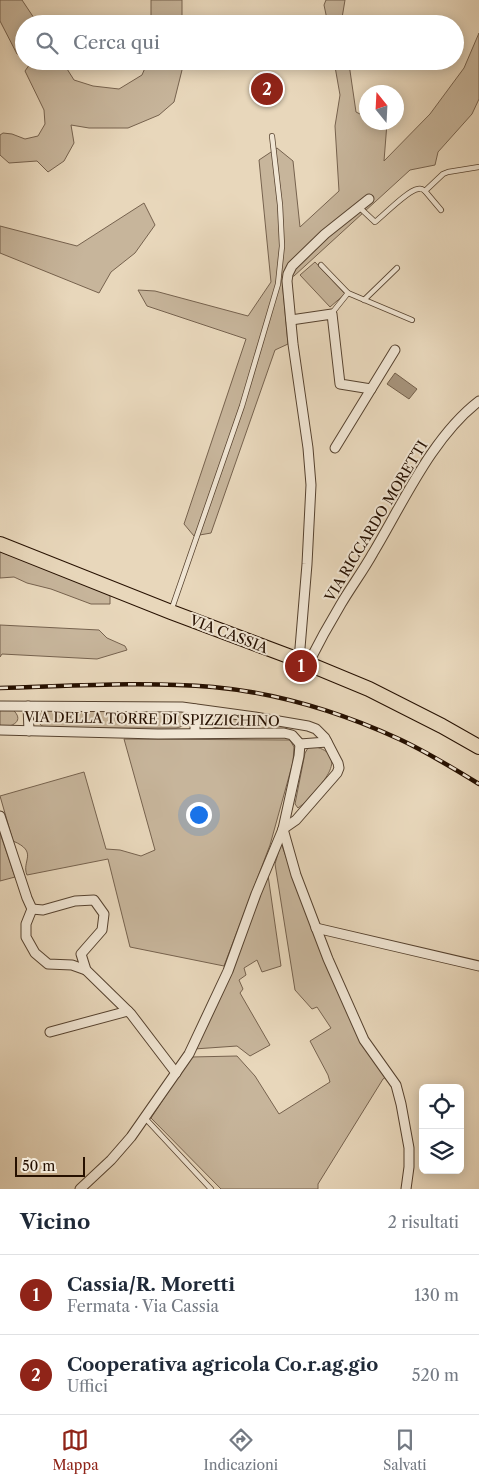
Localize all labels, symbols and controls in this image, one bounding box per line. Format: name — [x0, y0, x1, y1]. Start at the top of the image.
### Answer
search box — [15, 15, 464, 70]
icon: search — [33, 29, 61, 57]
text: Cerca qui — [73, 31, 160, 54]
pin: 2 — [251, 70, 283, 108]
north arrow — [359, 85, 404, 130]
street label: VIA RICCARDO MORETTI — [320, 437, 431, 606]
street label: VIA CASSIA — [186, 610, 271, 657]
pin: 1 — [285, 647, 317, 685]
street label: VIA DELLA TORRE DI SPIZZICHINO — [23, 708, 280, 730]
your location — [186, 802, 212, 828]
map controls — [419, 1084, 464, 1174]
button: locate — [419, 1084, 464, 1129]
button: layers — [419, 1129, 464, 1174]
scale bar — [15, 1154, 85, 1177]
text: 50 m — [22, 1157, 55, 1175]
text: Vicino — [20, 1209, 90, 1234]
text: 2 risultati — [388, 1212, 459, 1232]
text: Cassia/R. Moretti — [67, 1273, 235, 1296]
text: 1 — [32, 1285, 40, 1305]
text: 130 m — [414, 1285, 459, 1305]
text: Fermata · Via Cassia — [67, 1296, 219, 1316]
text: Cooperativa agricola Co.r.ag.gio — [67, 1353, 378, 1376]
text: 2 — [31, 1365, 41, 1385]
text: 520 m — [412, 1365, 459, 1385]
text: Uffici — [67, 1376, 108, 1396]
tab: Mappa — [52, 1426, 99, 1474]
tab: Indicazioni — [203, 1426, 278, 1474]
tab: Salvati — [383, 1426, 427, 1474]

